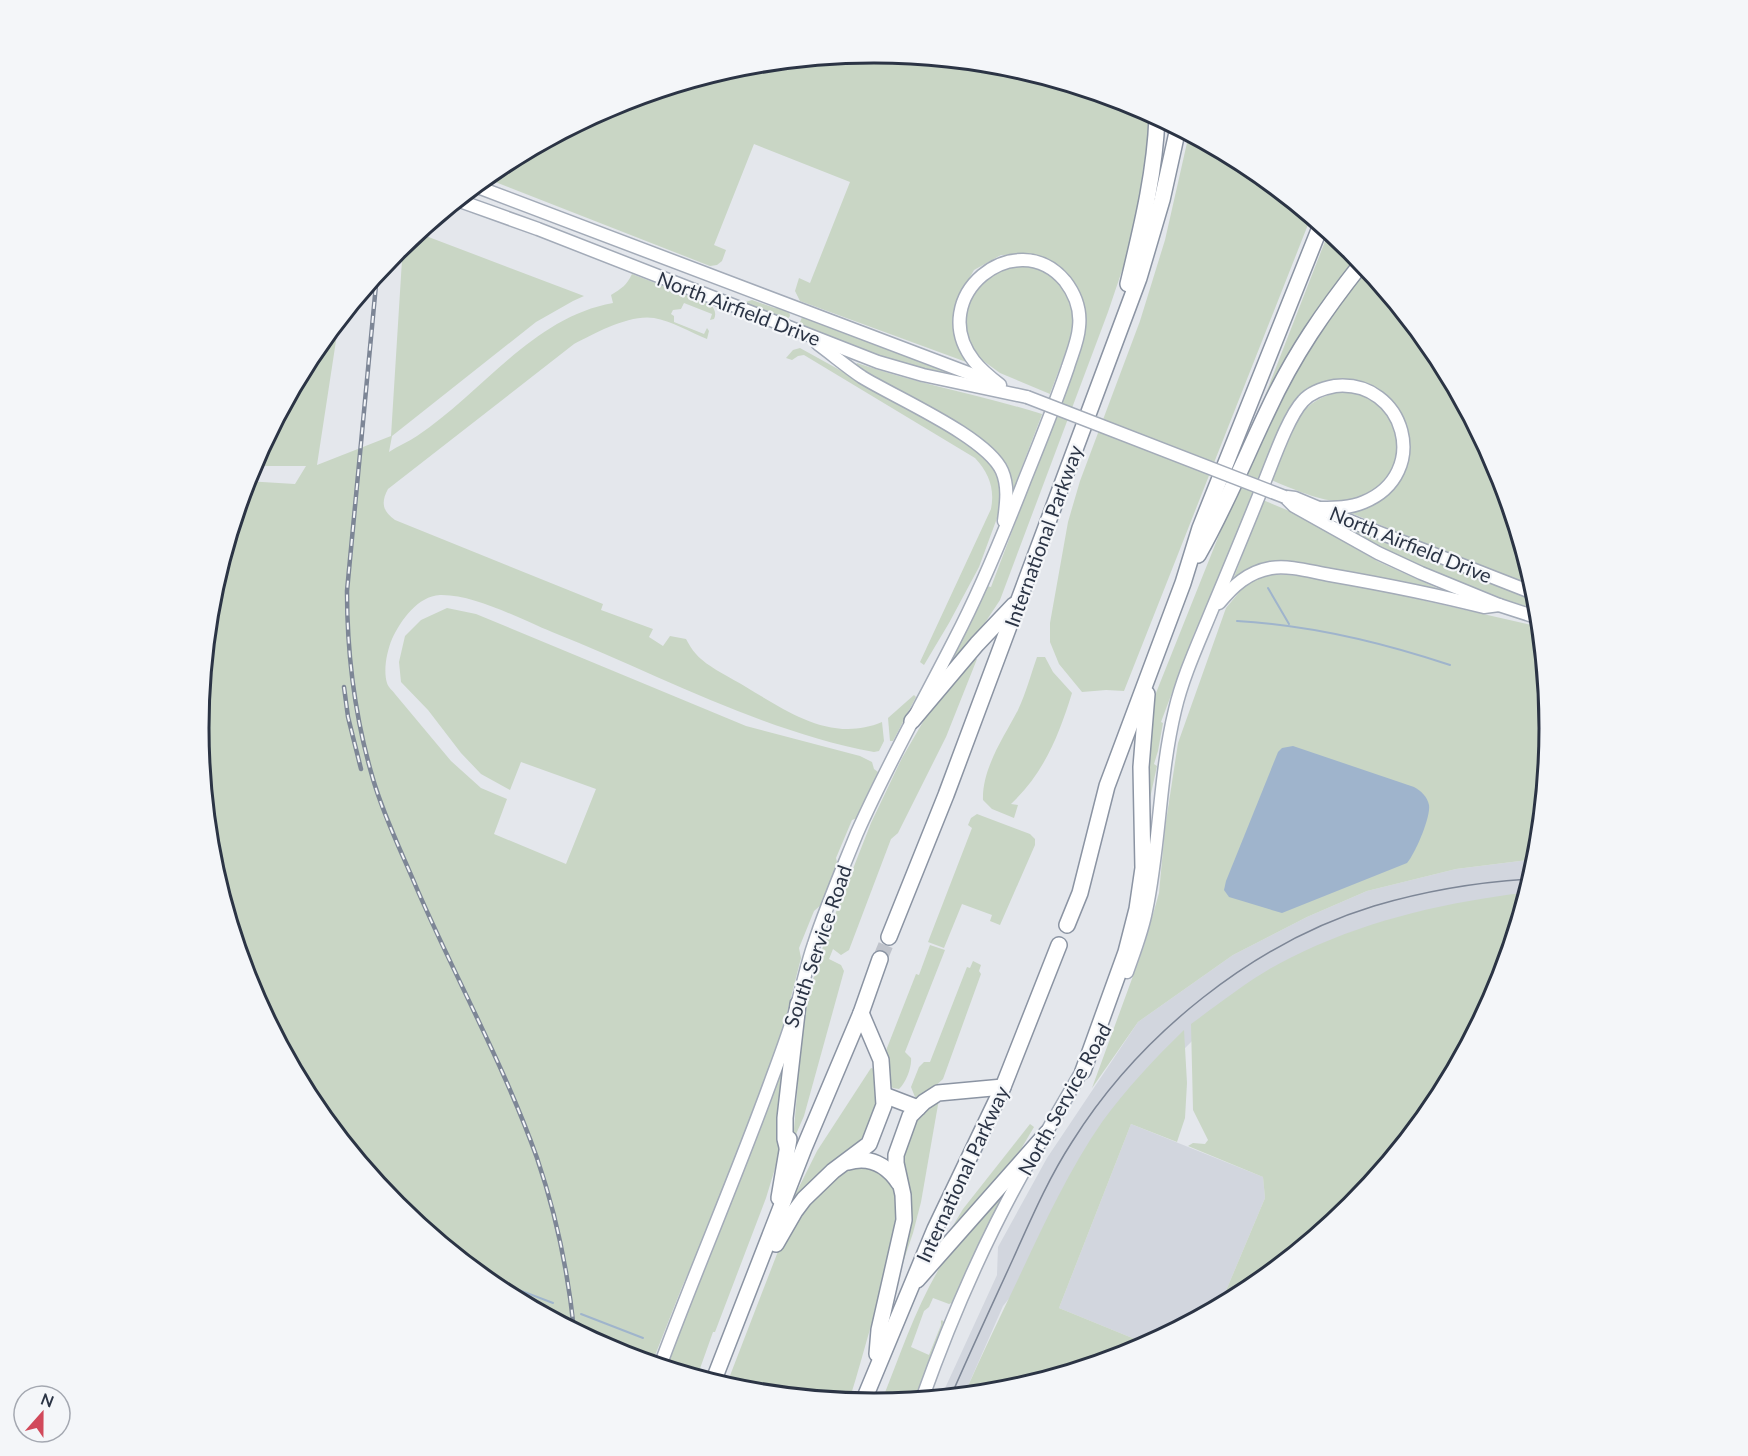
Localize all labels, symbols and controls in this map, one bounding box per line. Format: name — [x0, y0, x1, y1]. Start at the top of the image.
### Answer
street label: North Airfield Drive — [654, 266, 824, 350]
street label: International Parkway — [999, 441, 1087, 630]
street label: North Airfield Drive — [1326, 501, 1496, 587]
street label: South Service Road — [778, 862, 856, 1030]
street label: North Service Road — [1012, 1019, 1116, 1179]
street label: International Parkway — [911, 1081, 1014, 1266]
north arrow — [12, 1384, 72, 1444]
text: N — [38, 1388, 57, 1411]

